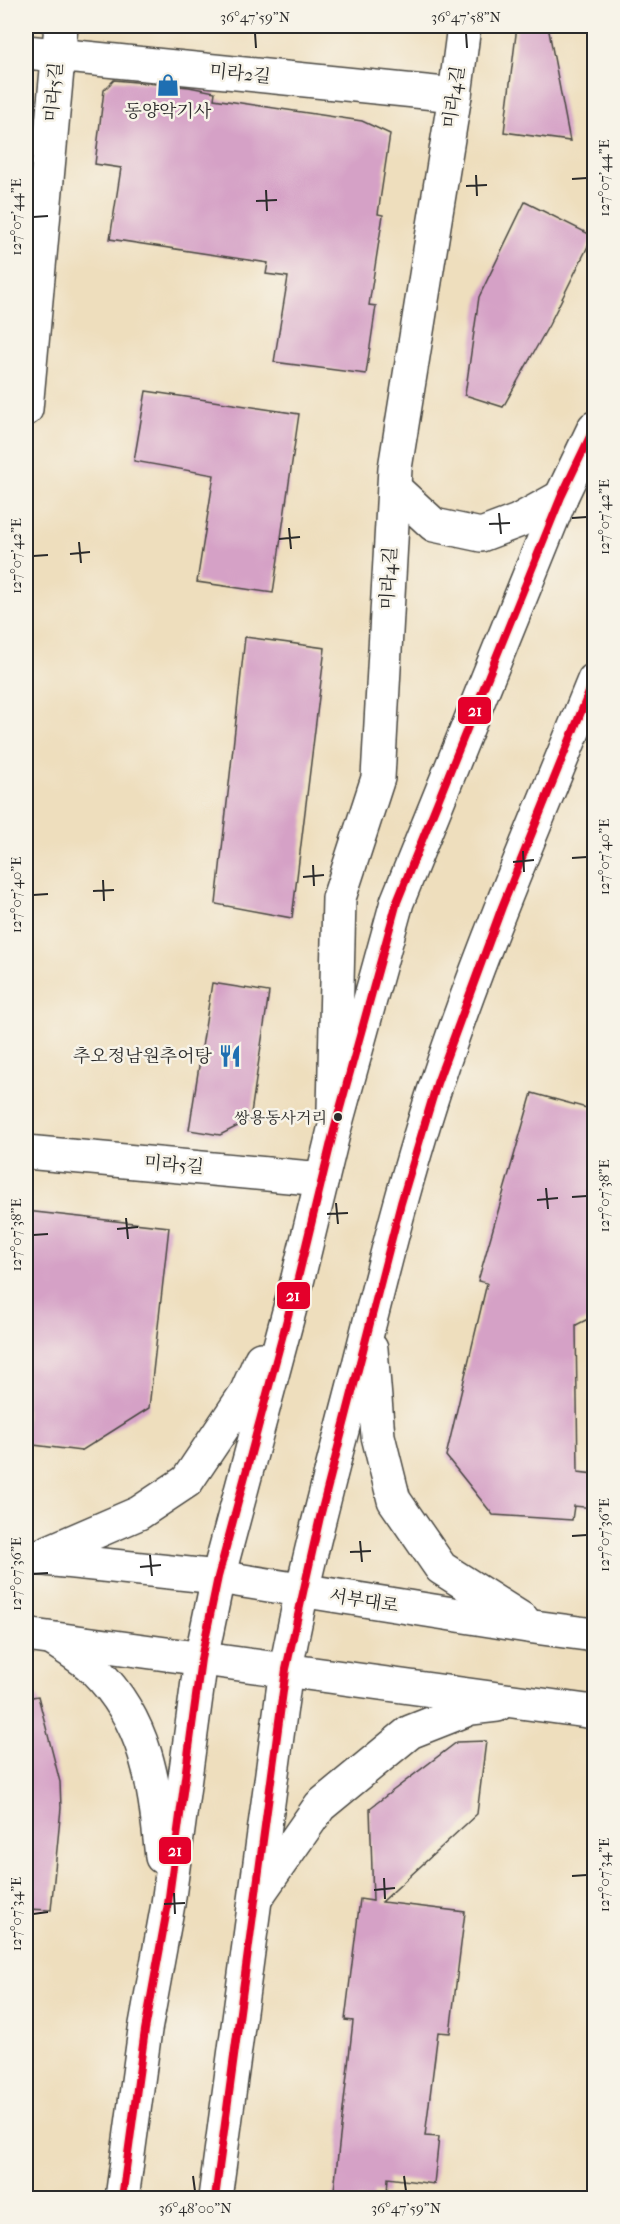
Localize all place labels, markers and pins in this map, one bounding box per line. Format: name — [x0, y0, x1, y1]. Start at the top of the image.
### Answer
shop icon: 동양악기사 — [155, 72, 181, 98]
place label: 동양악기사 — [125, 101, 212, 122]
restaurant icon: 추오정남원추어탕 — [217, 1043, 243, 1069]
place label: 추오정남원추어탕 — [73, 1046, 213, 1067]
place label: 쌍용동사거리 — [234, 1108, 327, 1127]
marker: 쌍용동사거리 — [332, 1111, 344, 1123]

